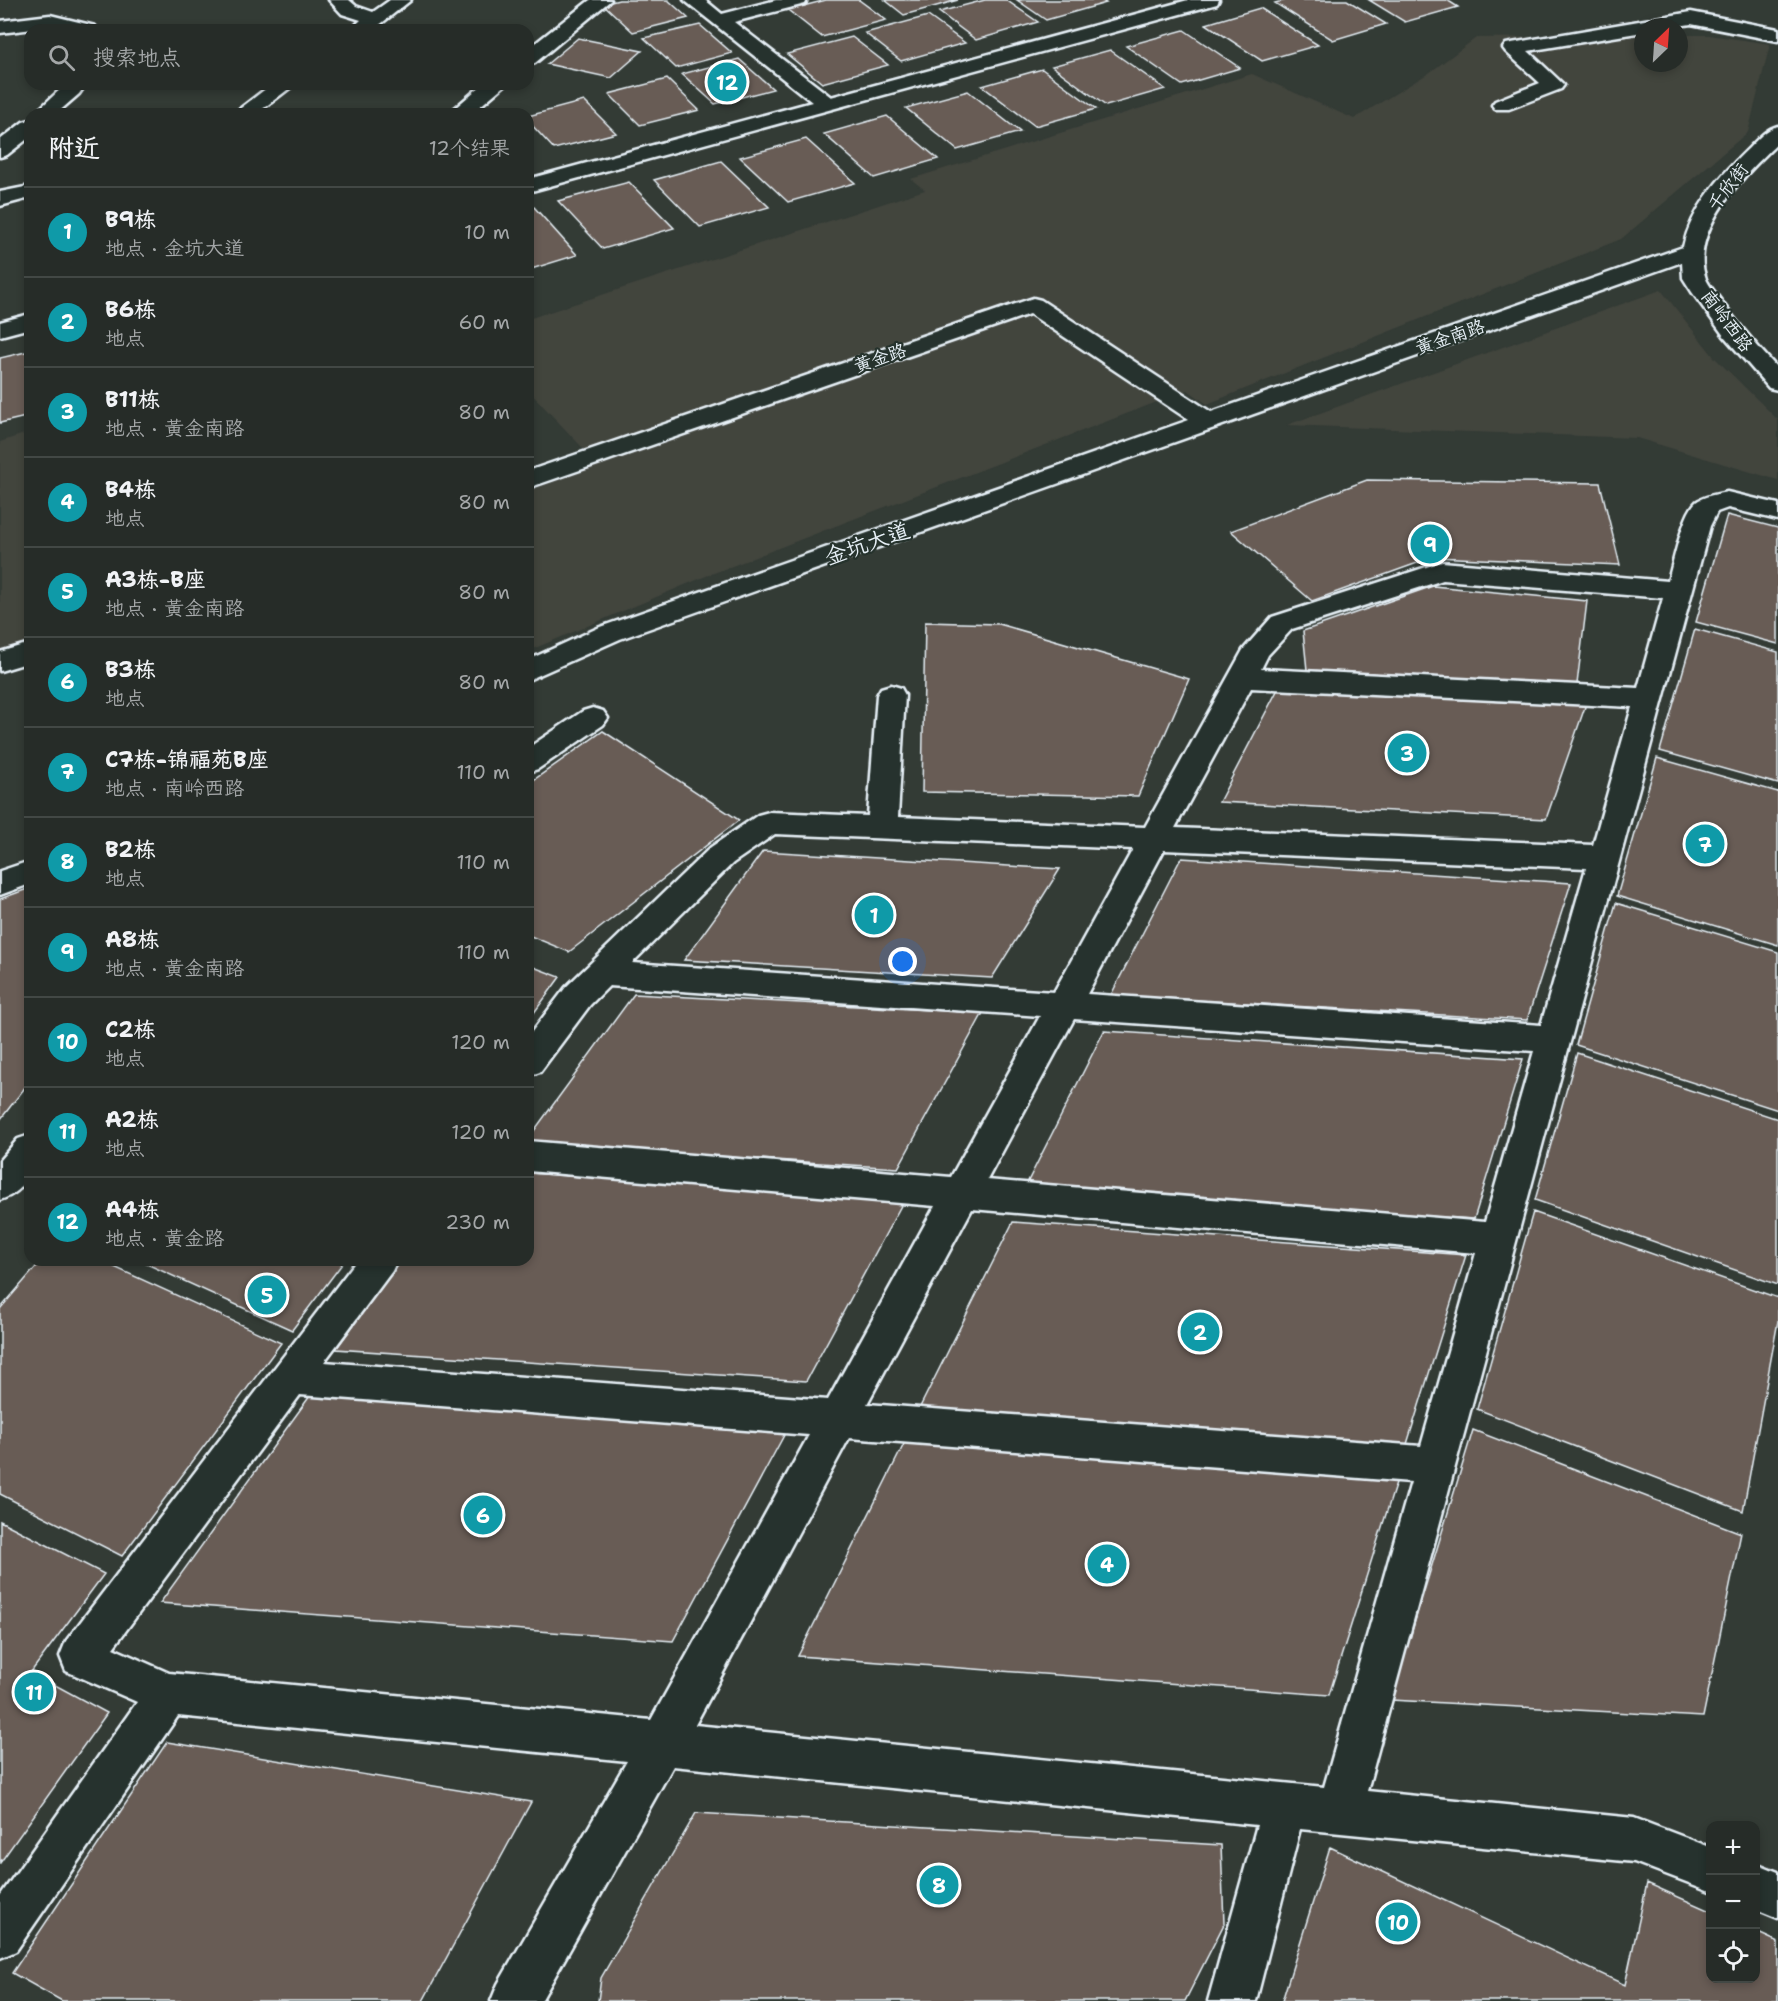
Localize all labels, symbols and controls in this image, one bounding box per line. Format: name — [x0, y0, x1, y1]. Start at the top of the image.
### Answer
north arrow — [1634, 18, 1688, 72]
search box — [24, 24, 534, 90]
icon: search — [45, 41, 78, 74]
text: 搜索地点 — [93, 43, 181, 72]
pin: 12 — [708, 60, 746, 104]
text: 附近 — [48, 130, 100, 165]
text: 12个结果 — [429, 135, 510, 161]
street label: 千欣街 — [1702, 158, 1754, 216]
text: B9栋 — [105, 205, 156, 234]
text: 1 — [63, 219, 72, 245]
text: 10 m — [464, 219, 510, 245]
text: 地点 · 金坑大道 — [105, 235, 244, 261]
street label: 南岭西路 — [1696, 285, 1758, 357]
text: B6栋 — [105, 295, 156, 324]
text: 2 — [61, 309, 75, 335]
text: 60 m — [458, 309, 510, 335]
street label: 黄金南路 — [1412, 314, 1488, 360]
text: 地点 — [105, 325, 145, 351]
street label: 黄金路 — [851, 338, 909, 378]
text: B11栋 — [105, 385, 160, 414]
text: 3 — [61, 399, 75, 425]
text: 80 m — [458, 399, 510, 425]
text: 地点 · 黄金南路 — [105, 415, 244, 441]
text: B4栋 — [105, 475, 156, 504]
text: 4 — [61, 489, 75, 515]
text: 80 m — [458, 489, 510, 515]
text: 地点 — [105, 505, 145, 531]
street label: 金坑大道 — [821, 515, 913, 572]
pin: 9 — [1410, 522, 1450, 566]
text: A3栋-B座 — [105, 565, 206, 594]
text: 5 — [61, 579, 74, 605]
text: 80 m — [458, 579, 510, 605]
text: 地点 · 黄金南路 — [105, 595, 244, 621]
text: B3栋 — [105, 655, 156, 684]
text: 6 — [61, 669, 75, 695]
text: 80 m — [458, 669, 510, 695]
text: 地点 — [105, 685, 145, 711]
pin: 3 — [1388, 730, 1426, 776]
text: C7栋-锦福苑B座 — [105, 745, 269, 774]
text: 7 — [61, 759, 75, 785]
text: 110 m — [456, 759, 510, 785]
text: 地点 · 南岭西路 — [105, 775, 244, 801]
pin: 7 — [1686, 822, 1724, 866]
text: B2栋 — [105, 835, 156, 864]
text: 8 — [61, 849, 75, 875]
text: 110 m — [456, 849, 510, 875]
text: 地点 — [105, 865, 145, 891]
pin: 1 — [854, 892, 894, 938]
text: A8栋 — [105, 925, 159, 954]
text: 9 — [61, 939, 75, 965]
text: 110 m — [456, 939, 510, 965]
your location — [888, 947, 917, 976]
text: 地点 · 黄金南路 — [105, 955, 244, 981]
text: C2栋 — [105, 1015, 156, 1044]
text: 10 — [56, 1029, 79, 1055]
text: 120 m — [451, 1029, 510, 1055]
text: 地点 — [105, 1045, 145, 1071]
text: A2栋 — [105, 1105, 159, 1134]
text: 11 — [59, 1119, 76, 1145]
text: 120 m — [451, 1119, 510, 1145]
text: 地点 — [105, 1135, 145, 1161]
text: A4栋 — [105, 1195, 159, 1224]
text: 12 — [56, 1209, 79, 1235]
text: 230 m — [445, 1209, 510, 1235]
text: 地点 · 黄金路 — [105, 1225, 224, 1251]
pin: 5 — [248, 1272, 286, 1318]
pin: 2 — [1180, 1310, 1220, 1354]
pin: 6 — [464, 1492, 502, 1538]
pin: 4 — [1088, 1542, 1126, 1586]
pin: 11 — [15, 1670, 54, 1714]
map controls — [1706, 1821, 1760, 1983]
button: + — [1706, 1821, 1760, 1875]
pin: 8 — [920, 1862, 958, 1908]
button: − — [1706, 1875, 1760, 1929]
pin: 10 — [1378, 1900, 1418, 1944]
button: locate — [1706, 1929, 1760, 1983]

